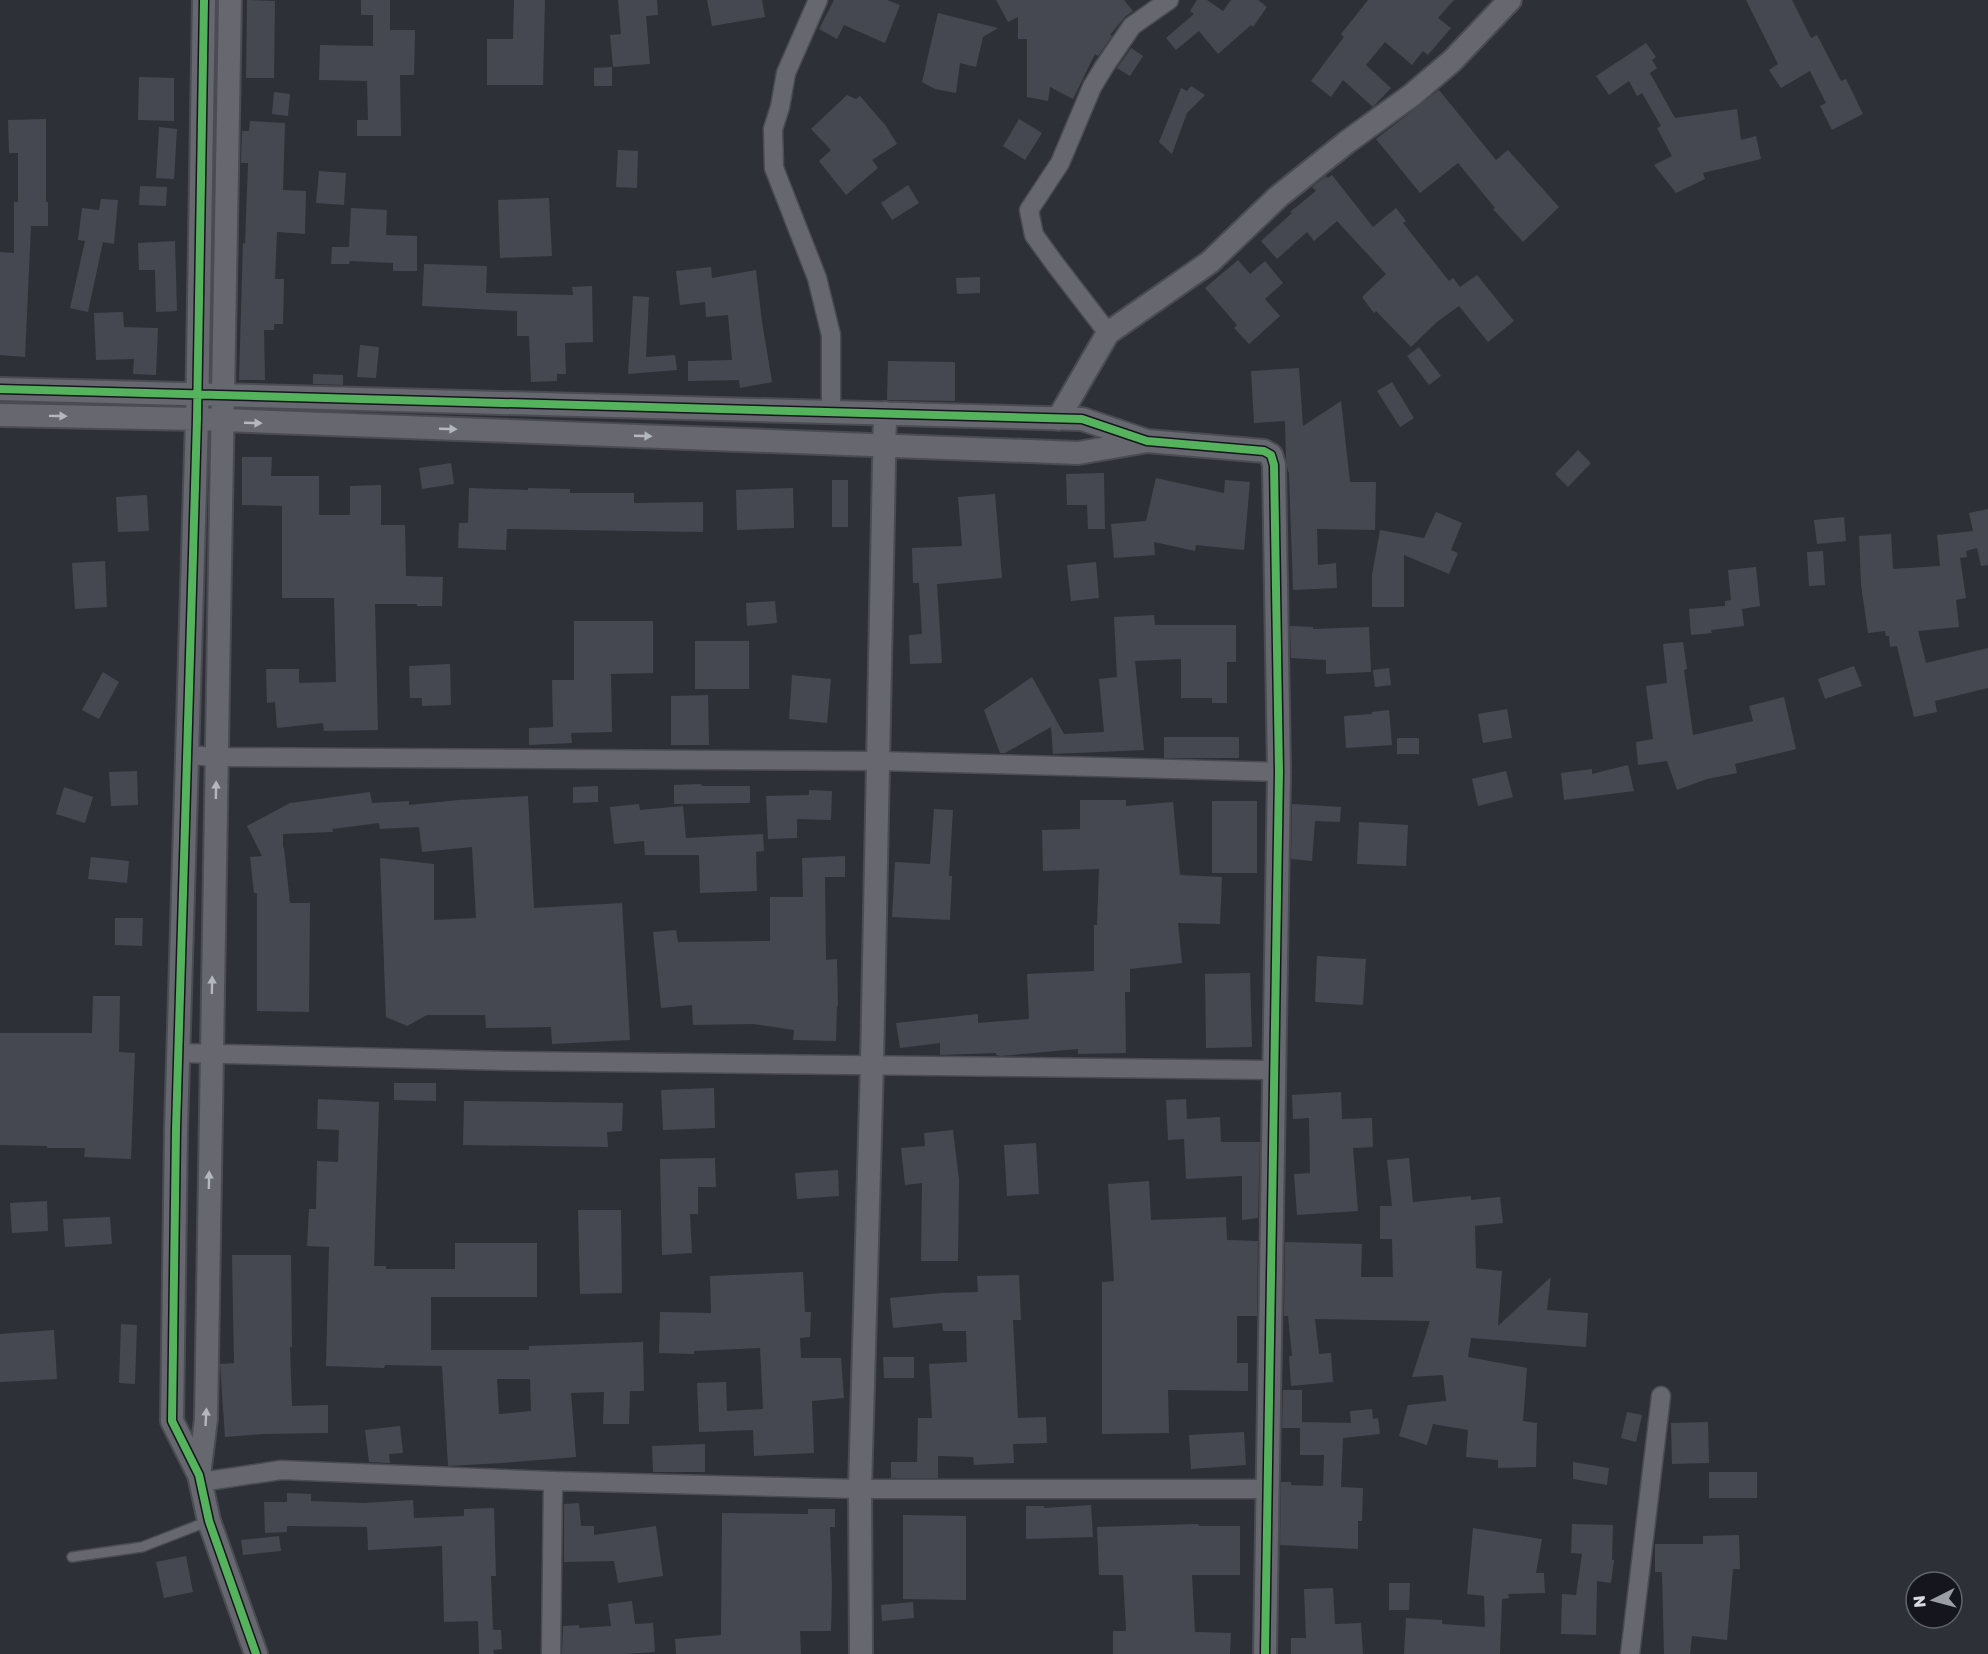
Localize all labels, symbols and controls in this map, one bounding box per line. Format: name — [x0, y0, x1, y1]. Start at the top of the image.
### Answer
one-way arrow — [49, 411, 68, 421]
one-way arrow — [244, 418, 263, 427]
one-way arrow — [439, 425, 458, 434]
one-way arrow — [634, 431, 653, 441]
one-way arrow — [211, 780, 221, 799]
one-way arrow — [207, 975, 216, 994]
one-way arrow — [204, 1170, 214, 1189]
one-way arrow — [201, 1407, 210, 1426]
north arrow — [1904, 1570, 1964, 1630]
text: N — [1909, 1594, 1930, 1609]

